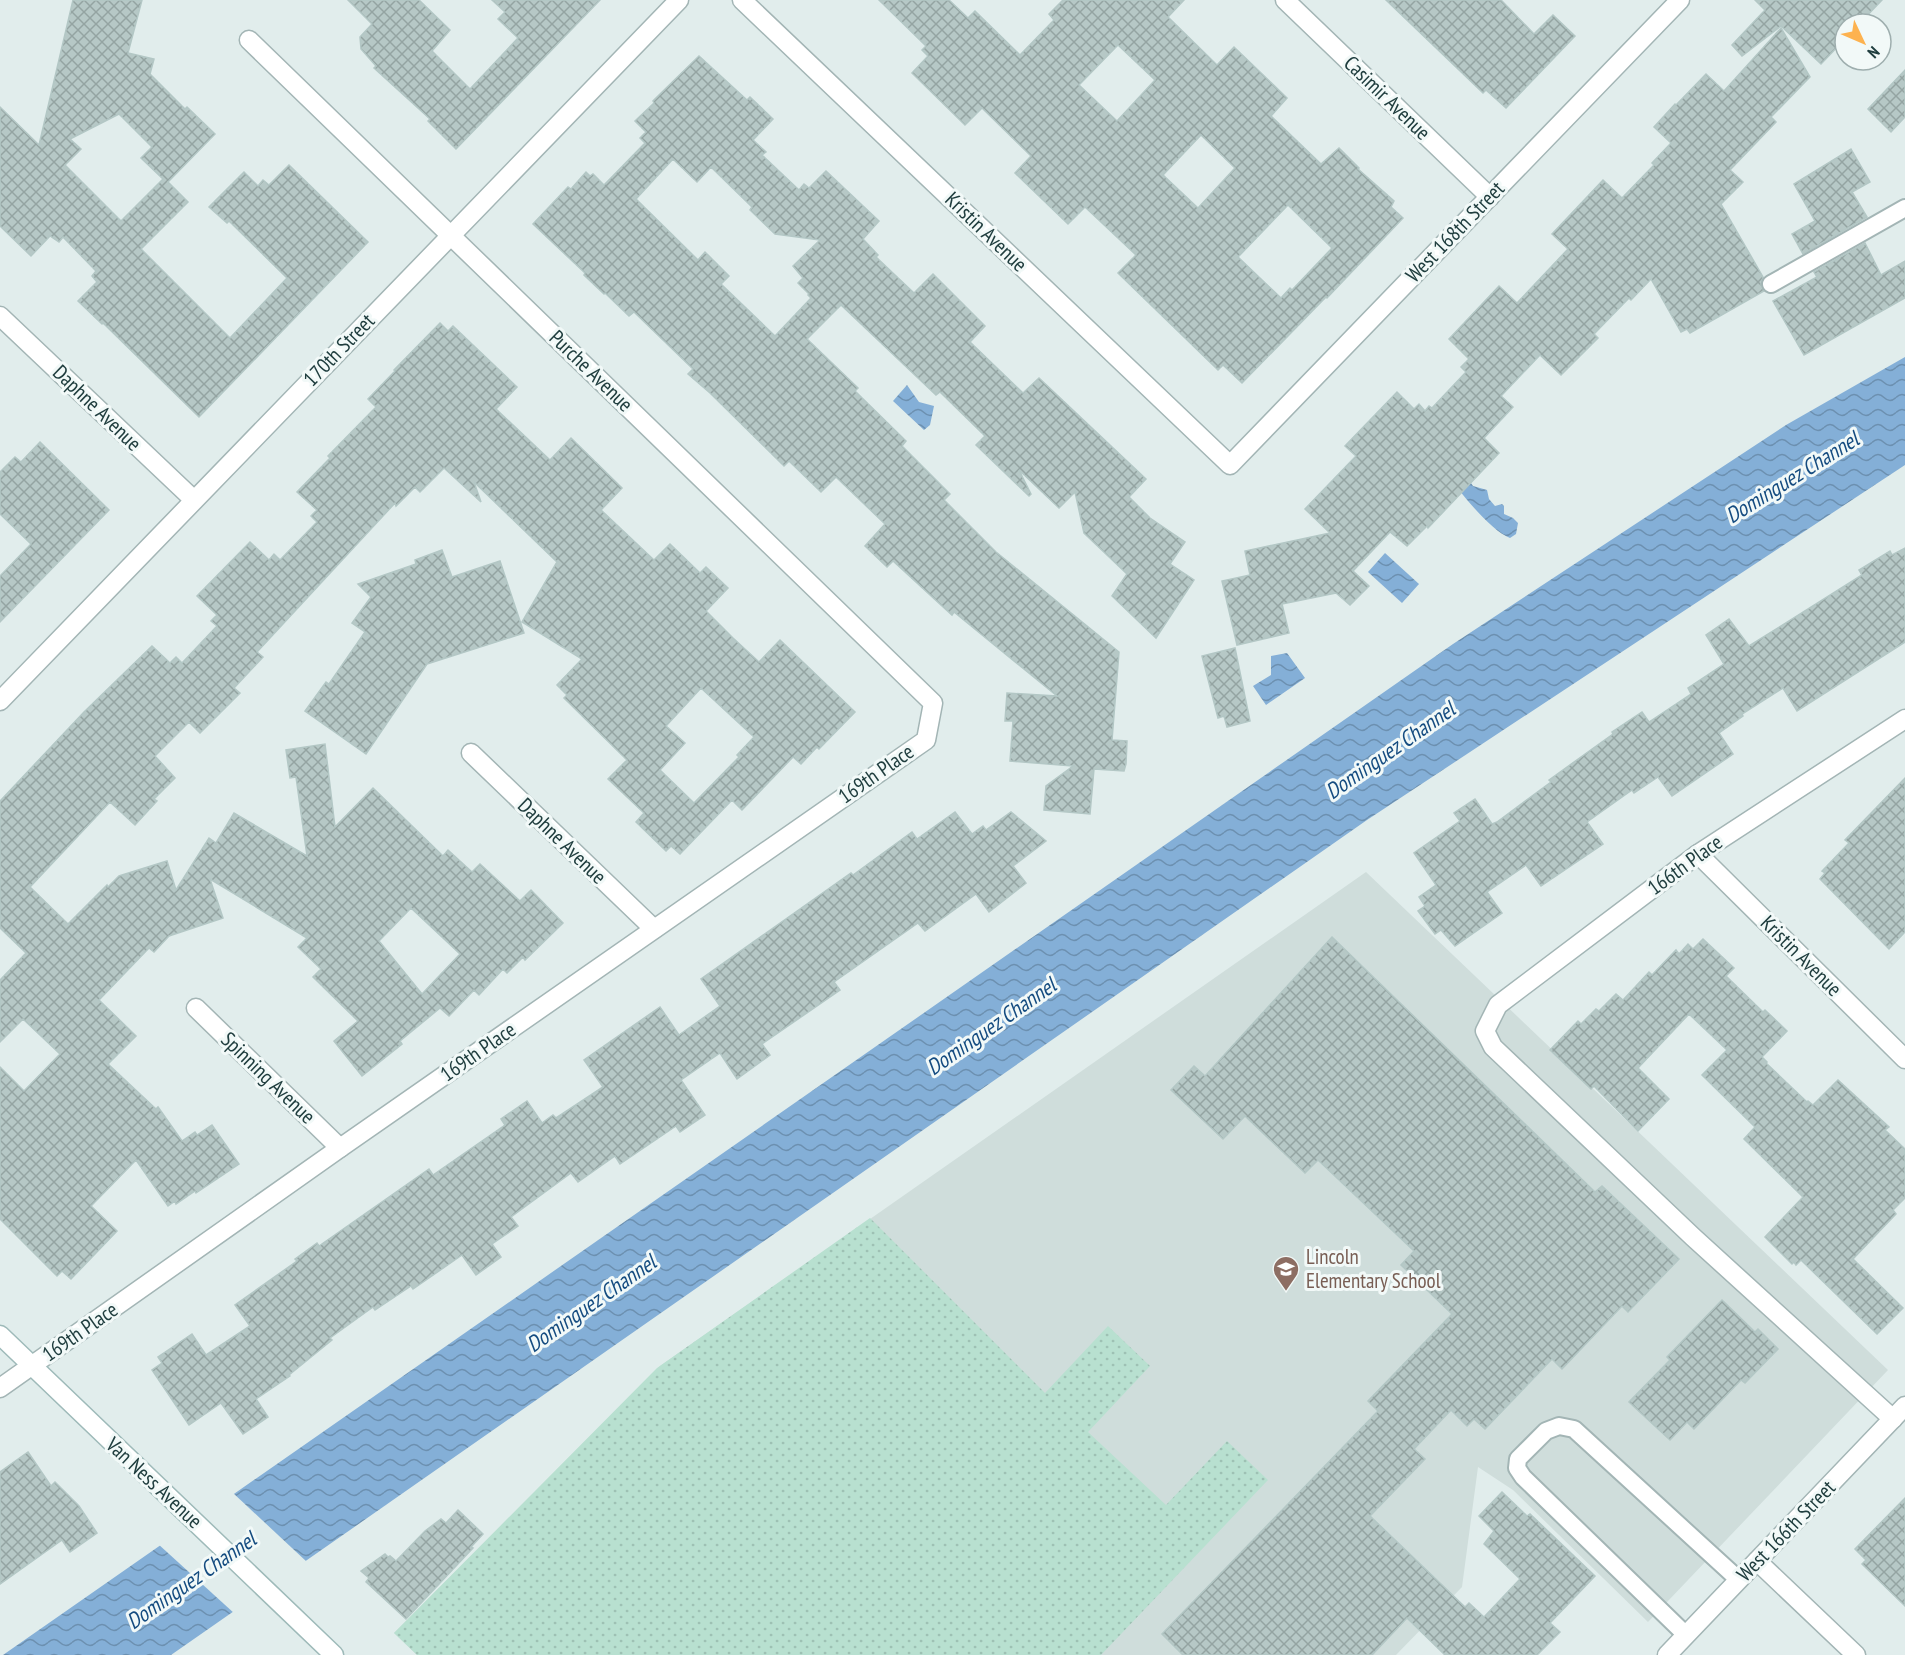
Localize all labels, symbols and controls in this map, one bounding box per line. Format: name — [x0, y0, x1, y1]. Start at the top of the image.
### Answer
north arrow — [1833, 12, 1893, 72]
text: N — [1864, 42, 1884, 62]
street label: Casimir Avenue — [1338, 50, 1436, 146]
street label: West 168th Street — [1400, 175, 1510, 288]
street label: Kristin Avenue — [940, 186, 1033, 277]
street label: 170th Street — [297, 307, 380, 392]
street label: Purche Avenue — [544, 324, 639, 417]
street label: Daphne Avenue — [47, 359, 147, 456]
water label: Dominguez Channel — [1720, 424, 1865, 529]
water label: Dominguez Channel — [1320, 694, 1462, 805]
street label: 169th Place — [833, 738, 919, 809]
street label: Daphne Avenue — [512, 792, 612, 889]
street label: 166th Place — [1642, 828, 1728, 901]
street label: Kristin Avenue — [1755, 909, 1848, 1002]
water label: Dominguez Channel — [921, 970, 1063, 1081]
street label: 169th Place — [435, 1016, 521, 1087]
street label: Spinning Avenue — [215, 1026, 321, 1129]
place label: Lincoln Elementary School — [1306, 1243, 1441, 1294]
water label: Dominguez Channel — [521, 1247, 663, 1358]
school or university icon: Lincoln Elementary School — [1271, 1254, 1301, 1292]
street label: 169th Place — [37, 1296, 123, 1367]
street label: Van Ness Avenue — [100, 1430, 208, 1534]
street label: West 166th Street — [1731, 1474, 1841, 1587]
water label: Dominguez Channel — [121, 1524, 263, 1635]

